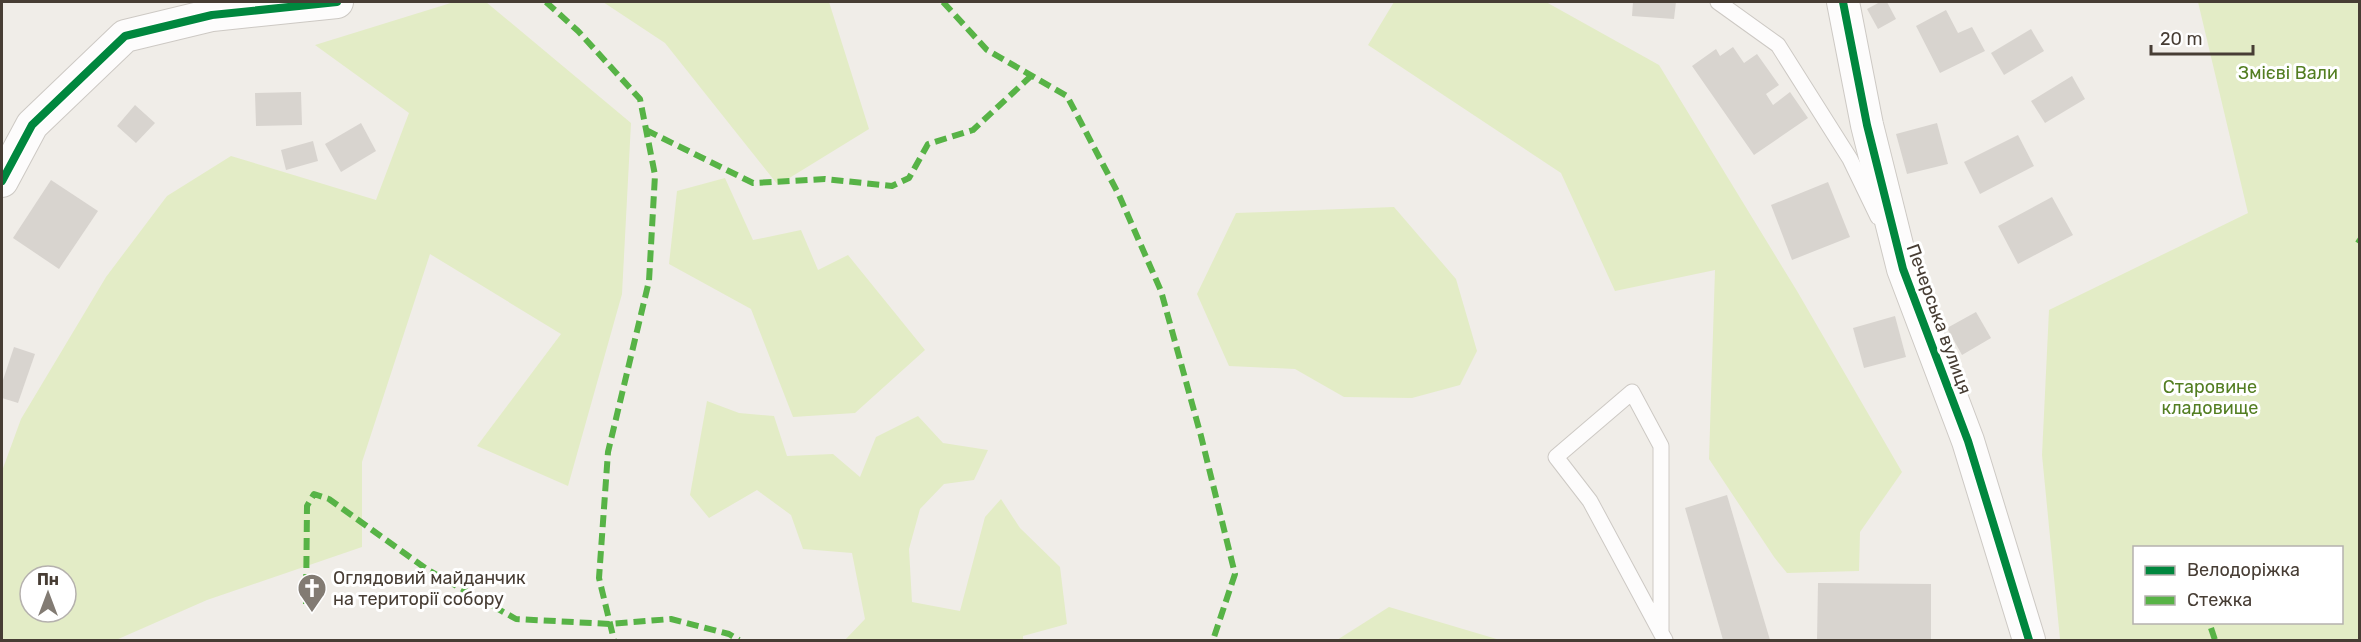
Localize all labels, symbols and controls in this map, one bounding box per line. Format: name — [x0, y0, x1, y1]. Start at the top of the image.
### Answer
scale bar — [2151, 18, 2253, 56]
text: 20 m — [2160, 28, 2202, 50]
park label: Змієві Вали — [2238, 62, 2338, 84]
street label: Печерська вулиця — [1902, 241, 1976, 397]
park label: Старовине кладовище — [2162, 376, 2258, 419]
legend — [2133, 546, 2343, 624]
text: Велодоріжка — [2187, 559, 2300, 581]
north arrow — [18, 564, 78, 624]
place label: Оглядовий майданчик на території собору — [333, 567, 526, 610]
text: Пн — [37, 570, 59, 589]
church icon: Оглядовий майданчик на території собору — [296, 572, 328, 614]
text: Стежка — [2187, 589, 2252, 611]

